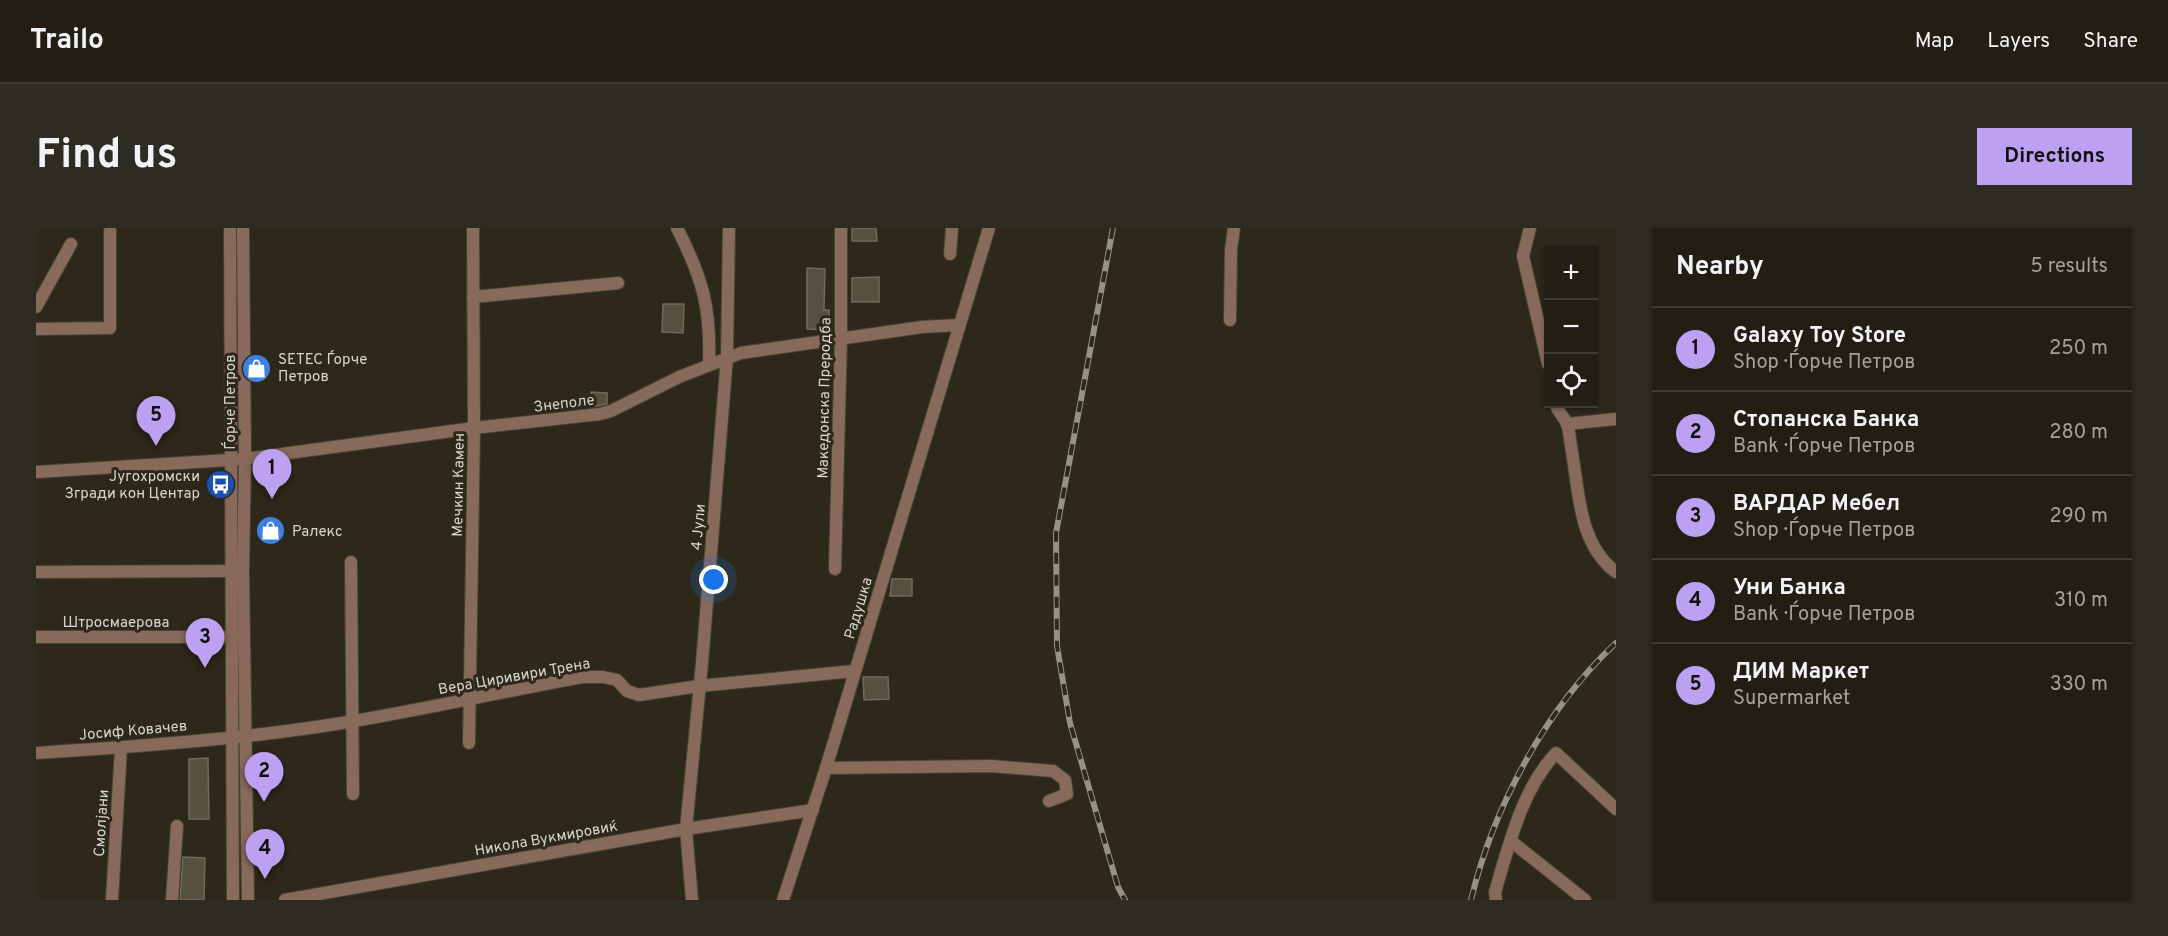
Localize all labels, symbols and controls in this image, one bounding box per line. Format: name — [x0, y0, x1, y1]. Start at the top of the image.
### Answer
text: Trailo — [30, 23, 104, 59]
text: Map — [1915, 28, 1954, 55]
text: Layers — [1987, 28, 2050, 55]
text: Share — [2083, 28, 2138, 55]
button: Directions — [1977, 128, 2132, 185]
text: Find us — [36, 130, 177, 183]
map controls — [1544, 246, 1598, 408]
button: + — [1544, 246, 1598, 300]
text: Nearby — [1676, 251, 1764, 284]
text: 5 results — [2031, 254, 2108, 280]
button: − — [1544, 300, 1598, 354]
street label: Македонска Преродба — [815, 317, 836, 479]
text: Galaxy Toy Store — [1733, 323, 1906, 350]
text: 1 — [1692, 336, 1700, 362]
text: 250 m — [2049, 336, 2108, 362]
place label: SETEC Ѓорче Петров — [278, 350, 367, 387]
text: Shop · Ѓорче Петров — [1733, 350, 1915, 376]
shop icon: SETEC Ѓорче Петров — [241, 352, 273, 384]
street label: Ѓорче Петров — [221, 354, 241, 450]
button: locate — [1544, 354, 1598, 408]
street label: Знеполе — [533, 391, 596, 418]
pin: 5 — [136, 396, 176, 446]
text: Стопанска Банка — [1733, 407, 1919, 434]
text: 2 — [1689, 420, 1702, 446]
text: 280 m — [2049, 420, 2108, 446]
street label: Мечкин Камен — [449, 433, 470, 537]
text: Bank · Ѓорче Петров — [1733, 434, 1915, 460]
pin: 1 — [252, 450, 292, 499]
place label: Југохромски Згради кон Центар — [65, 468, 200, 504]
bus stop icon: Југохромски Згради кон Центар — [205, 469, 237, 501]
text: ВАРДАР Мебел — [1733, 491, 1900, 518]
street label: 4 Јули — [688, 503, 711, 551]
text: 3 — [1690, 504, 1702, 530]
text: 290 m — [2050, 504, 2108, 530]
shop icon: Ралекс — [255, 515, 287, 547]
text: Shop · Ѓорче Петров — [1733, 518, 1915, 544]
place label: Ралекс — [292, 523, 343, 542]
your location — [699, 565, 728, 594]
street label: Радушка — [841, 575, 878, 642]
text: Уни Банка — [1733, 575, 1846, 602]
text: 4 — [1689, 588, 1702, 614]
text: 310 m — [2054, 588, 2108, 614]
text: Bank · Ѓорче Петров — [1733, 602, 1915, 628]
street label: Штросмаерова — [63, 614, 169, 633]
pin: 3 — [186, 618, 224, 668]
street label: Вера Циривири Трена — [437, 655, 592, 700]
text: ДИМ Маркет — [1733, 659, 1869, 686]
text: 5 — [1689, 672, 1702, 698]
text: 330 m — [2050, 672, 2108, 698]
text: Supermarket — [1733, 686, 1850, 712]
street label: Јосиф Ковачев — [78, 717, 188, 746]
pin: 2 — [244, 752, 284, 802]
street label: Смолјани — [91, 789, 114, 858]
street label: Никола Вукмировиќ — [473, 818, 619, 861]
pin: 4 — [246, 830, 284, 879]

